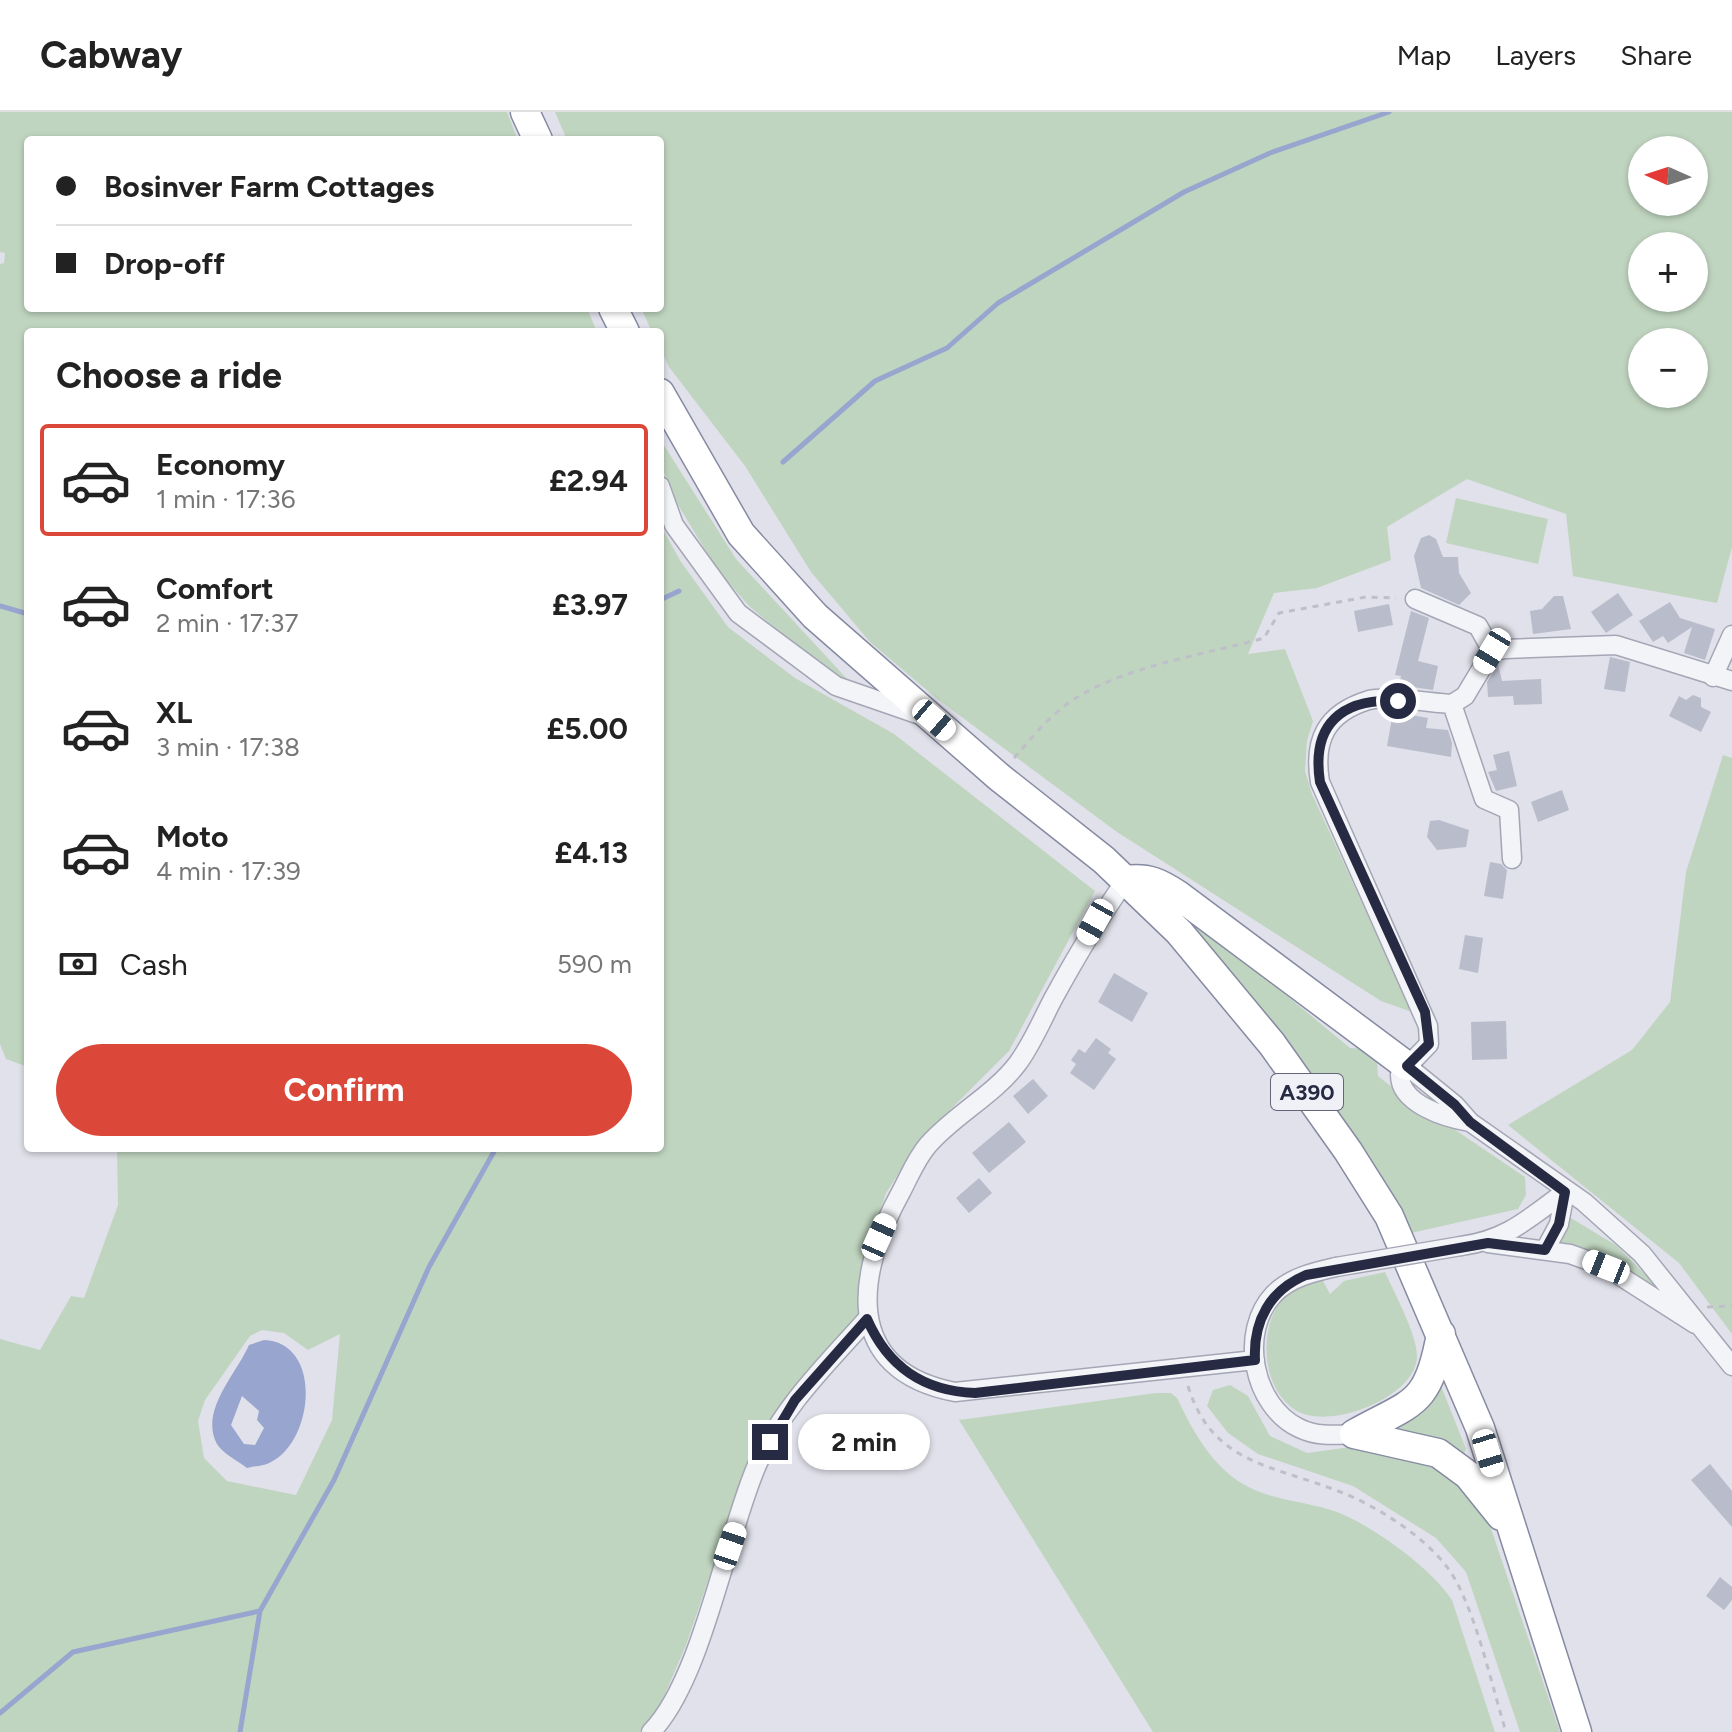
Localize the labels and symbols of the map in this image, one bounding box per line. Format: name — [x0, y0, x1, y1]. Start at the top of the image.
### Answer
north arrow — [1628, 136, 1708, 216]
car — [1469, 624, 1515, 678]
route start — [1380, 683, 1416, 719]
car — [908, 695, 960, 745]
car — [1073, 895, 1117, 949]
road number: A390 — [1271, 1074, 1343, 1110]
car — [858, 1210, 900, 1264]
car — [1579, 1247, 1633, 1287]
callout: 2 min — [798, 1414, 930, 1470]
route end — [752, 1424, 788, 1460]
car — [1470, 1427, 1506, 1479]
car — [711, 1519, 749, 1573]

